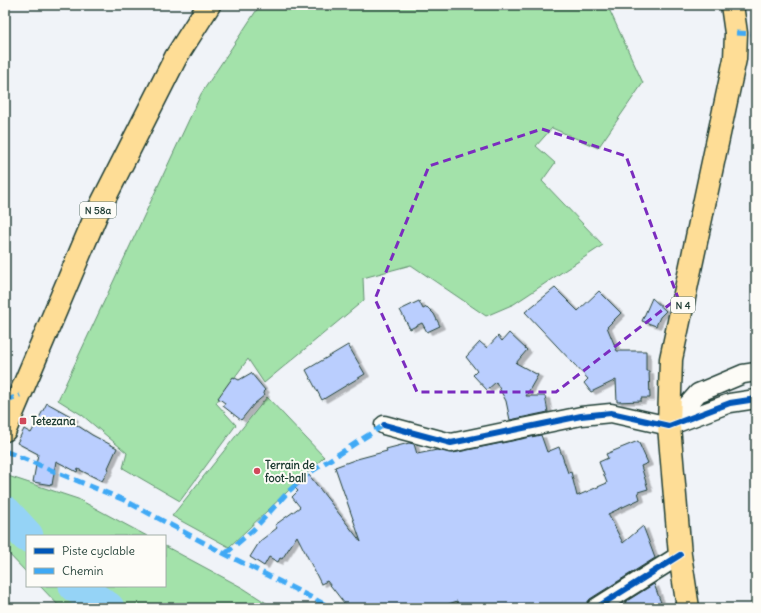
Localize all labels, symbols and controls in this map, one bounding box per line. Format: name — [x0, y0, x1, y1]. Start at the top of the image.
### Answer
road number: N 58a — [80, 202, 116, 218]
road number: N 4 — [671, 297, 695, 313]
place label: Tetezana — [31, 414, 76, 428]
marker: Tetezana — [18, 416, 28, 426]
place label: Terrain de foot-ball — [264, 458, 315, 485]
marker: Terrain de foot-ball — [252, 466, 262, 476]
legend — [26, 535, 166, 587]
text: Piste cyclable — [62, 543, 135, 558]
text: Chemin — [62, 563, 104, 578]

